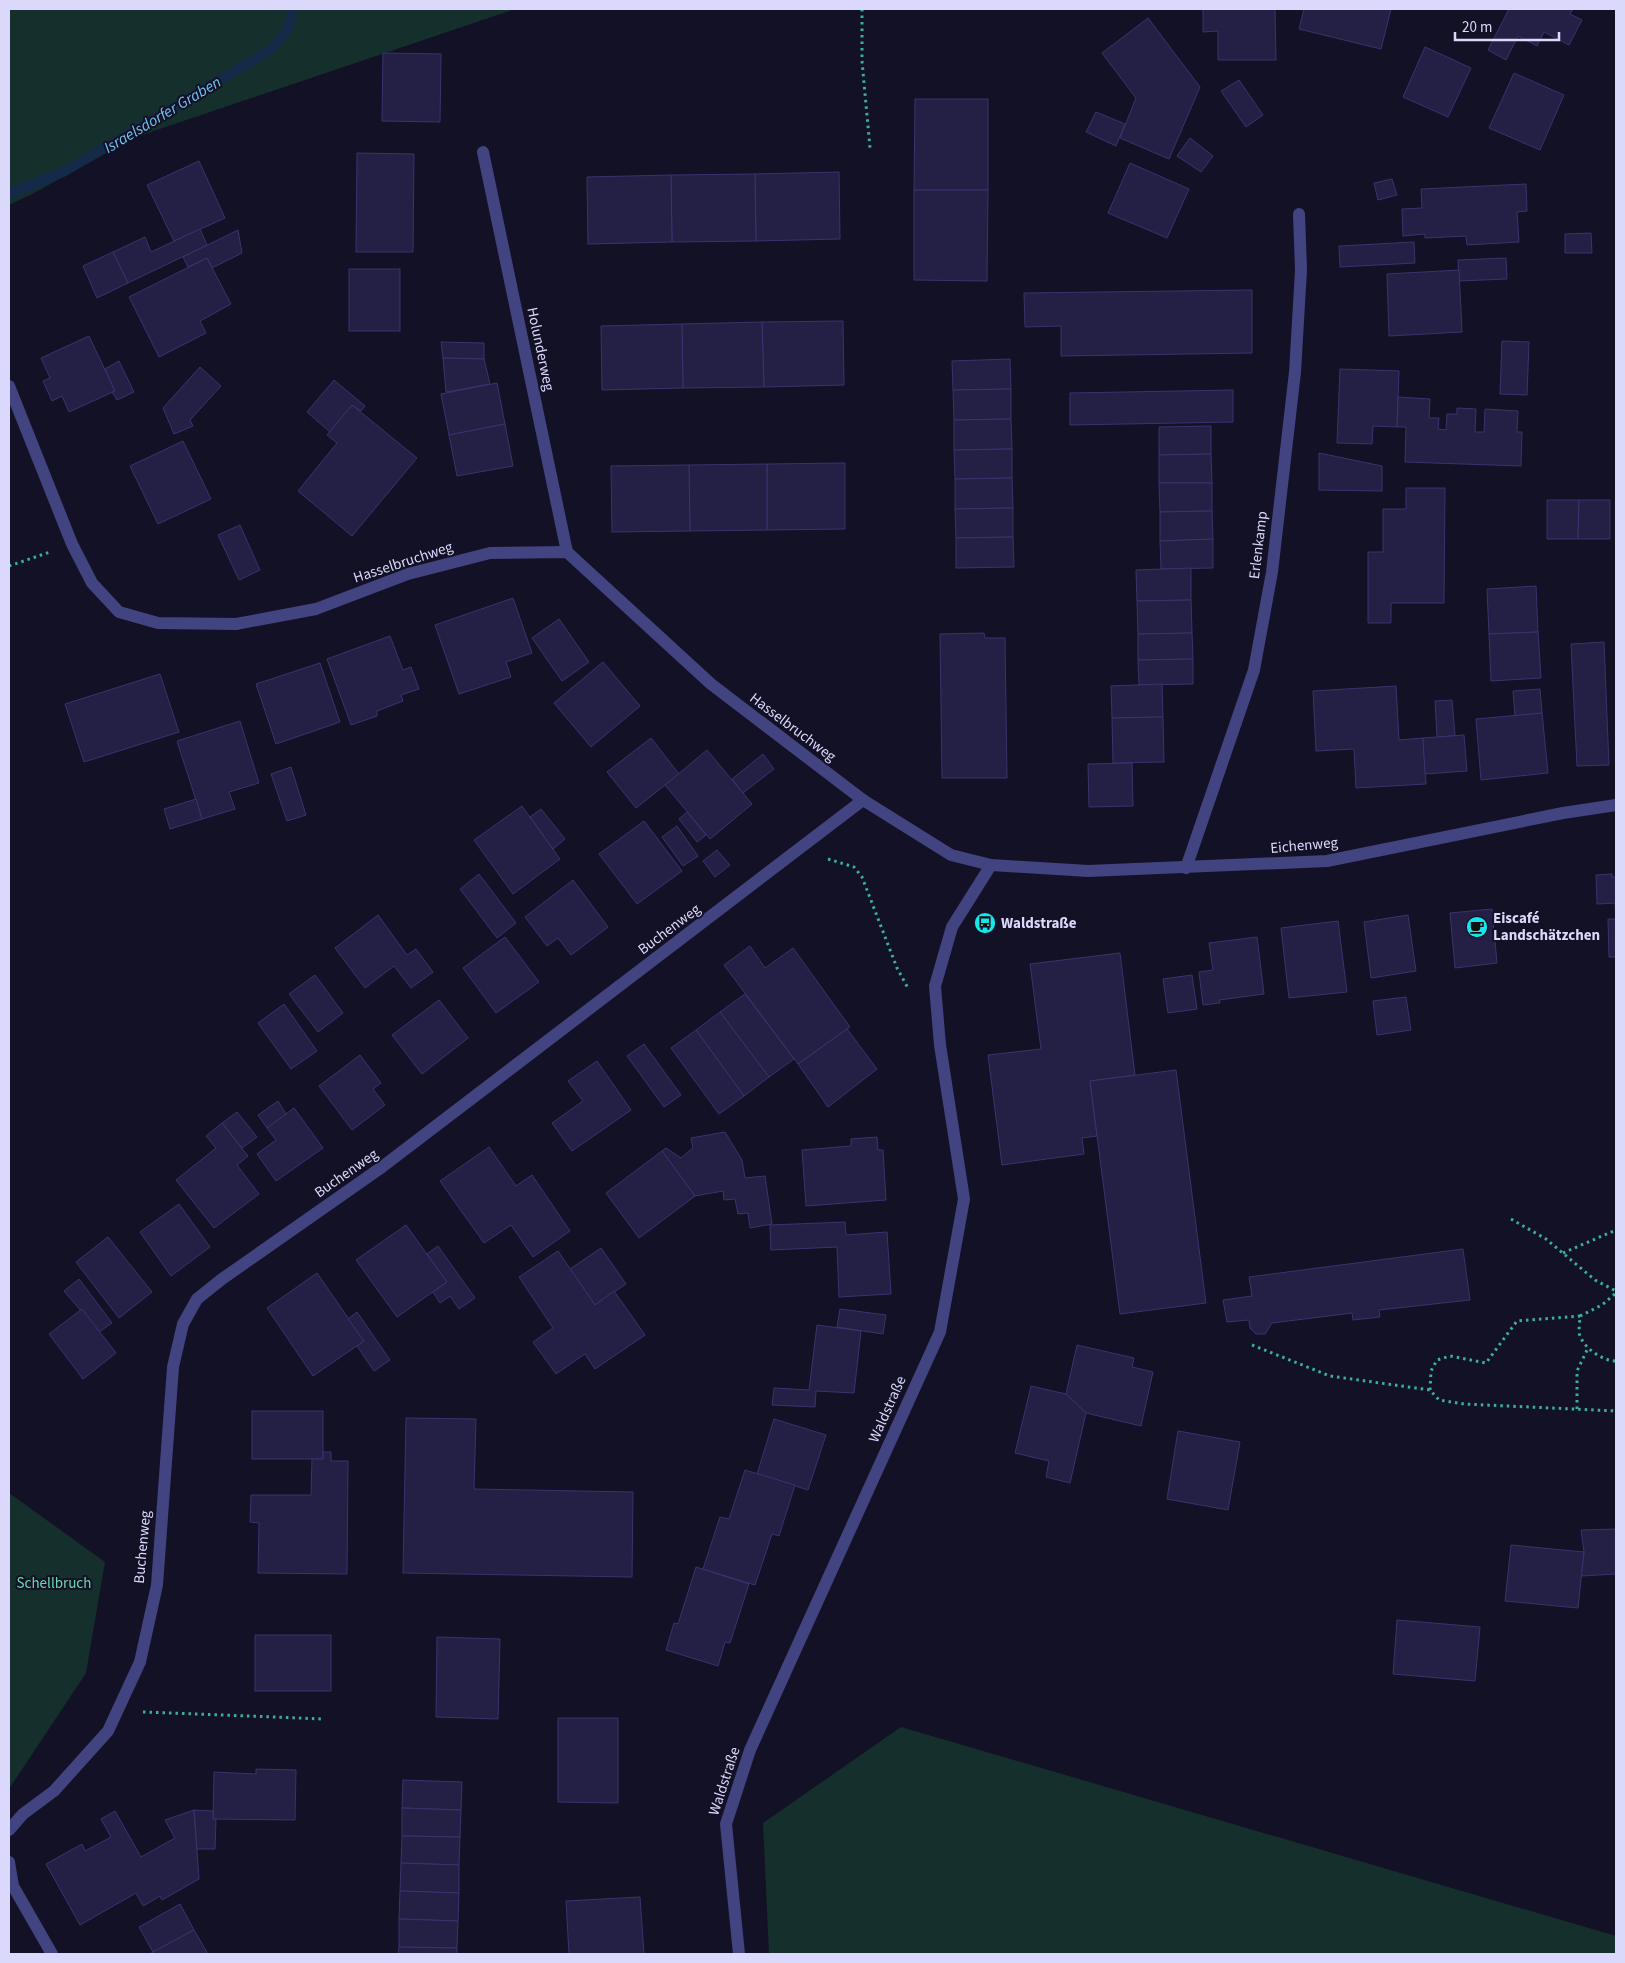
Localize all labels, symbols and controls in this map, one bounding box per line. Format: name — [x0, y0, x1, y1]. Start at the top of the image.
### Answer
scale bar — [1455, 10, 1559, 42]
text: 20 m — [1462, 17, 1492, 38]
water label: Israelsdorfer Graben — [100, 71, 225, 159]
street label: Holunderweg — [521, 305, 560, 393]
street label: Erlenkamp — [1244, 510, 1273, 580]
street label: Hasselbruchweg — [351, 536, 456, 588]
street label: Hasselbruchweg — [745, 688, 841, 767]
street label: Eichenweg — [1269, 832, 1339, 859]
street label: Buchenweg — [634, 899, 705, 960]
place label: Eiscafé Landschätzchen — [1493, 908, 1600, 946]
bus stop icon: Waldstraße — [973, 911, 997, 935]
place label: Waldstraße — [1001, 913, 1077, 934]
cafe icon: Eiscafé Landschätzchen — [1465, 915, 1489, 939]
street label: Buchenweg — [310, 1144, 383, 1203]
street label: Waldstraße — [863, 1373, 911, 1446]
street label: Buchenweg — [129, 1509, 156, 1584]
park label: Schellbruch — [17, 1573, 91, 1594]
street label: Waldstraße — [704, 1744, 745, 1818]

